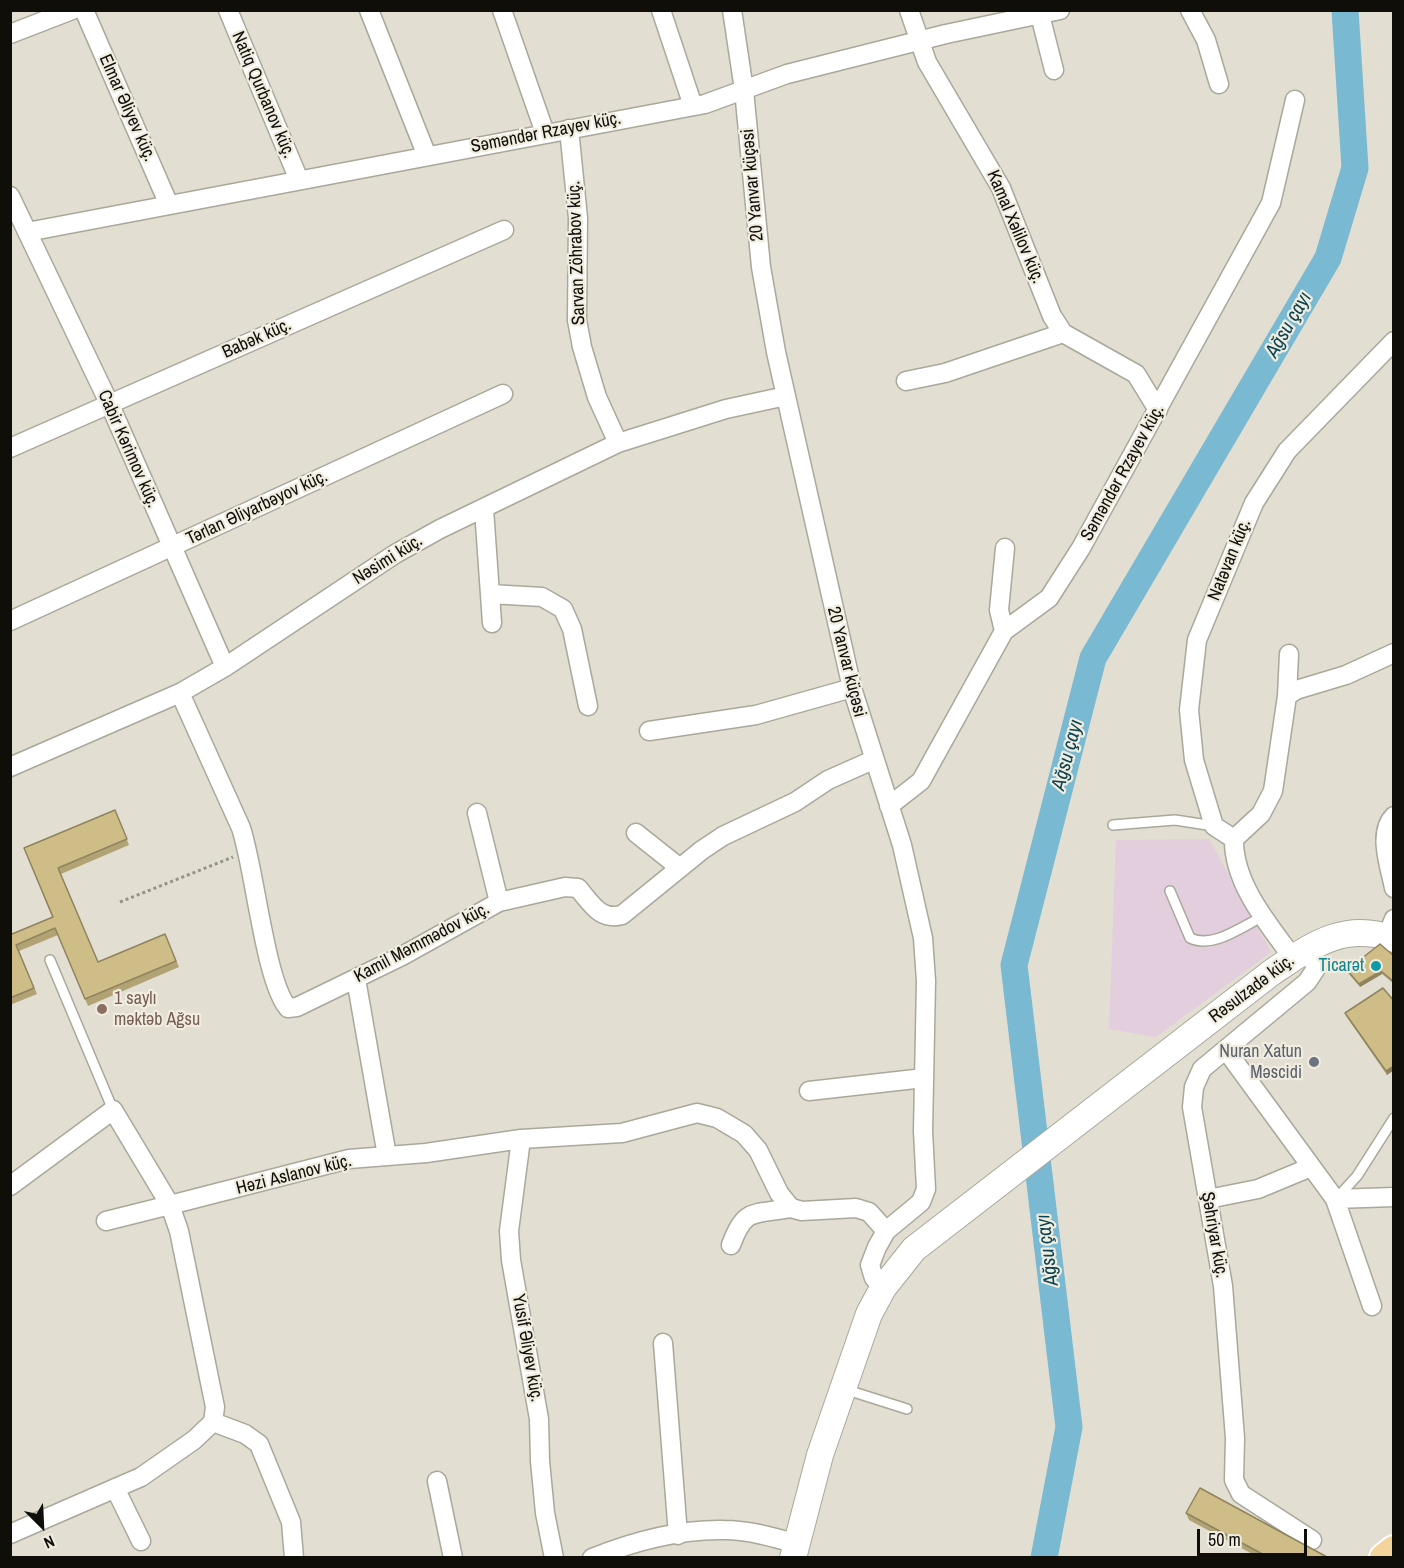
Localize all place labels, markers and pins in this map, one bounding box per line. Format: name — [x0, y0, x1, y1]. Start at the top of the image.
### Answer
place label: Ticarət — [1318, 955, 1364, 977]
marker: Ticarət — [1369, 959, 1383, 973]
place label: 1 saylı məktəb Ağsu — [114, 988, 200, 1030]
marker: 1 saylı məktəb Ağsu — [95, 1002, 109, 1016]
place label: Nuran Xatun Məscidi — [1219, 1041, 1302, 1084]
marker: Nuran Xatun Məscidi — [1307, 1055, 1321, 1069]

